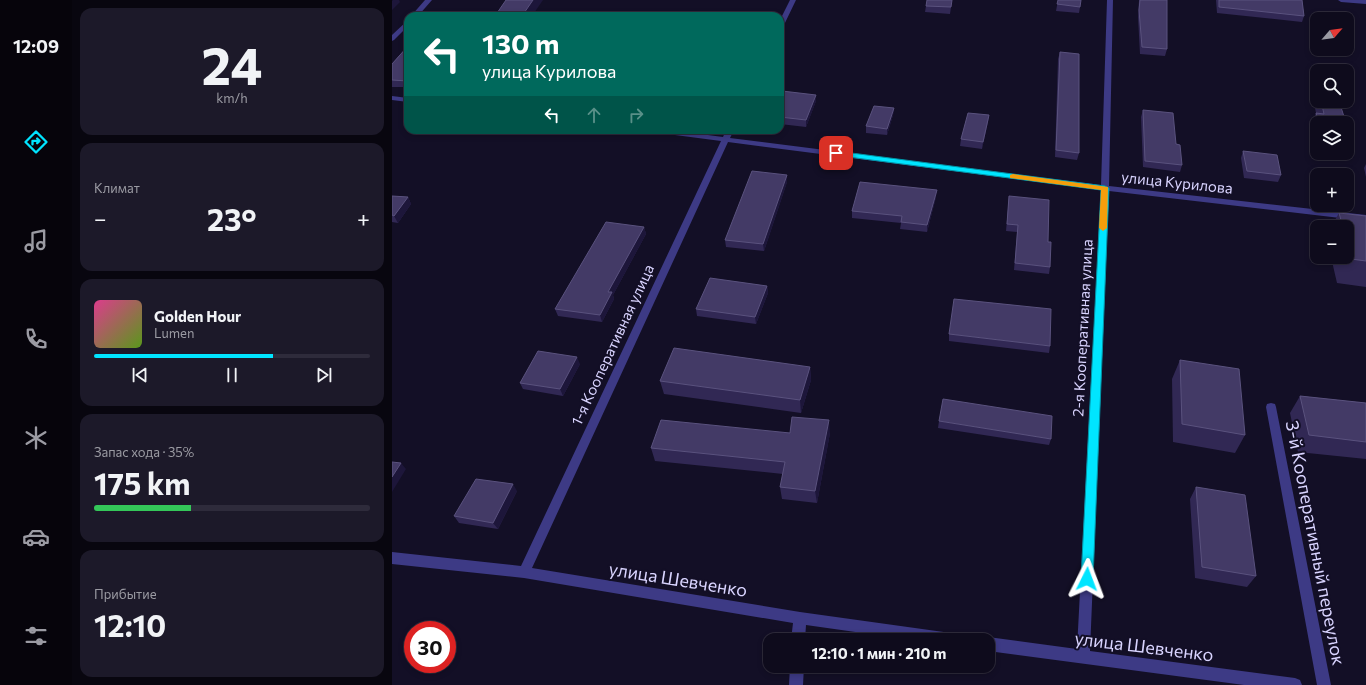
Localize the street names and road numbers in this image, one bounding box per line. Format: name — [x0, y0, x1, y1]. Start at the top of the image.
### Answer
street label: улица Курилова — [1120, 167, 1234, 197]
street label: 2-я Кооперативная улица — [1068, 239, 1096, 417]
street label: 1-я Кооперативная улица — [567, 261, 657, 428]
street label: 3-й Кооперативный переулок — [1281, 419, 1351, 667]
street label: улица Шевченко — [607, 557, 749, 601]
street label: улица Шевченко — [1073, 627, 1215, 665]

